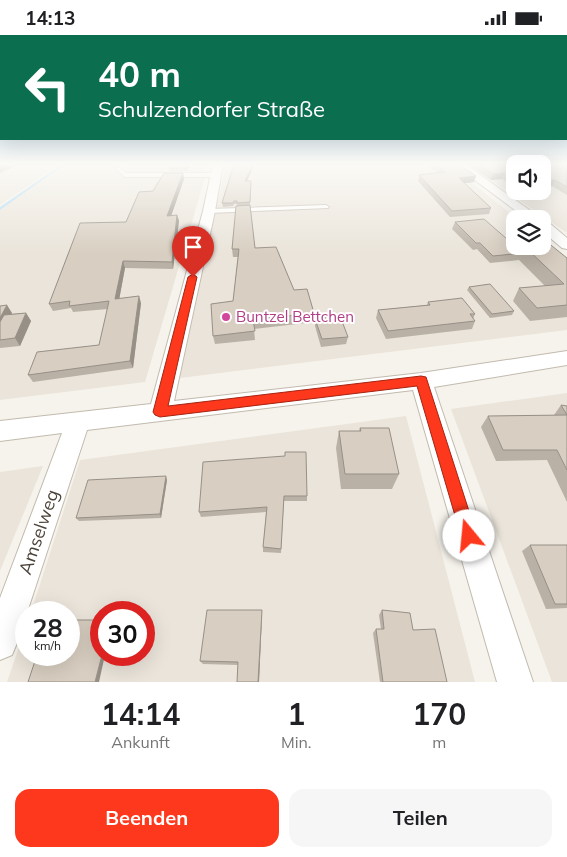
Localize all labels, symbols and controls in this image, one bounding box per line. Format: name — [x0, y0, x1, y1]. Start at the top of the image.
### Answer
text: 14:13 — [25, 6, 75, 30]
text: 40 m — [98, 52, 181, 96]
icon: left — [15, 55, 80, 120]
text: Schulzendorfer Straße — [98, 95, 325, 123]
map controls — [506, 155, 551, 255]
button: sound — [506, 155, 551, 200]
button: layers — [506, 210, 551, 255]
pin — [172, 226, 214, 277]
icon: arrive — [179, 233, 207, 261]
place label: Buntzel Bettchen — [236, 307, 354, 326]
marker: Buntzel Bettchen — [220, 311, 232, 323]
street label: Amselweg — [13, 486, 64, 577]
position arrow — [442, 509, 494, 561]
speed limit sign: 30 — [90, 601, 155, 666]
text: 28 — [32, 612, 63, 643]
text: km/h — [34, 638, 61, 653]
text: 14:14 — [101, 695, 180, 733]
text: 1 — [287, 695, 305, 733]
text: 170 — [412, 695, 466, 733]
text: Ankunft — [111, 732, 170, 752]
text: Min. — [281, 732, 311, 752]
text: m — [432, 732, 446, 752]
button: Beenden — [15, 789, 279, 847]
button: Teilen — [289, 789, 552, 847]

